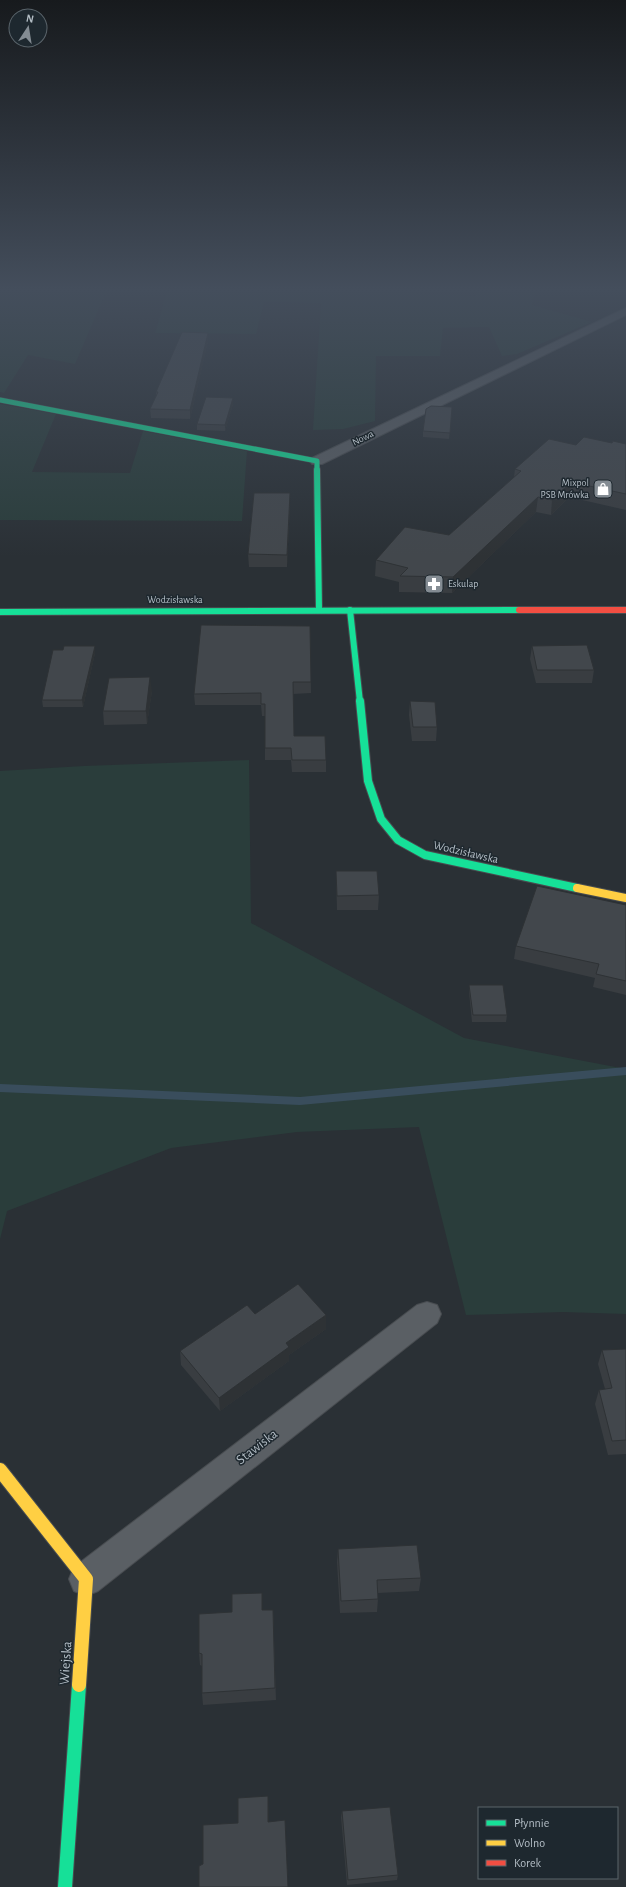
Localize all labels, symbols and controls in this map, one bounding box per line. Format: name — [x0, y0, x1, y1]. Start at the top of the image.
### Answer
north arrow — [8, 8, 48, 48]
text: N — [25, 13, 35, 25]
street label: Nowa — [351, 428, 376, 447]
place label: Mixpol PSB Mrówka — [541, 478, 589, 500]
shop icon: Mixpol PSB Mrówka — [592, 478, 614, 500]
pharmacy icon: Eskulap — [423, 573, 445, 595]
place label: Eskulap — [448, 579, 478, 589]
street label: Wodzisławska — [147, 595, 203, 605]
street label: Wodzisławska — [432, 839, 500, 865]
street label: Stawiska — [234, 1426, 281, 1467]
street label: Wiejska — [57, 1640, 75, 1685]
legend — [478, 1807, 618, 1879]
text: Płynnie — [514, 1817, 549, 1830]
text: Wolno — [514, 1837, 545, 1849]
text: Korek — [514, 1857, 541, 1869]

